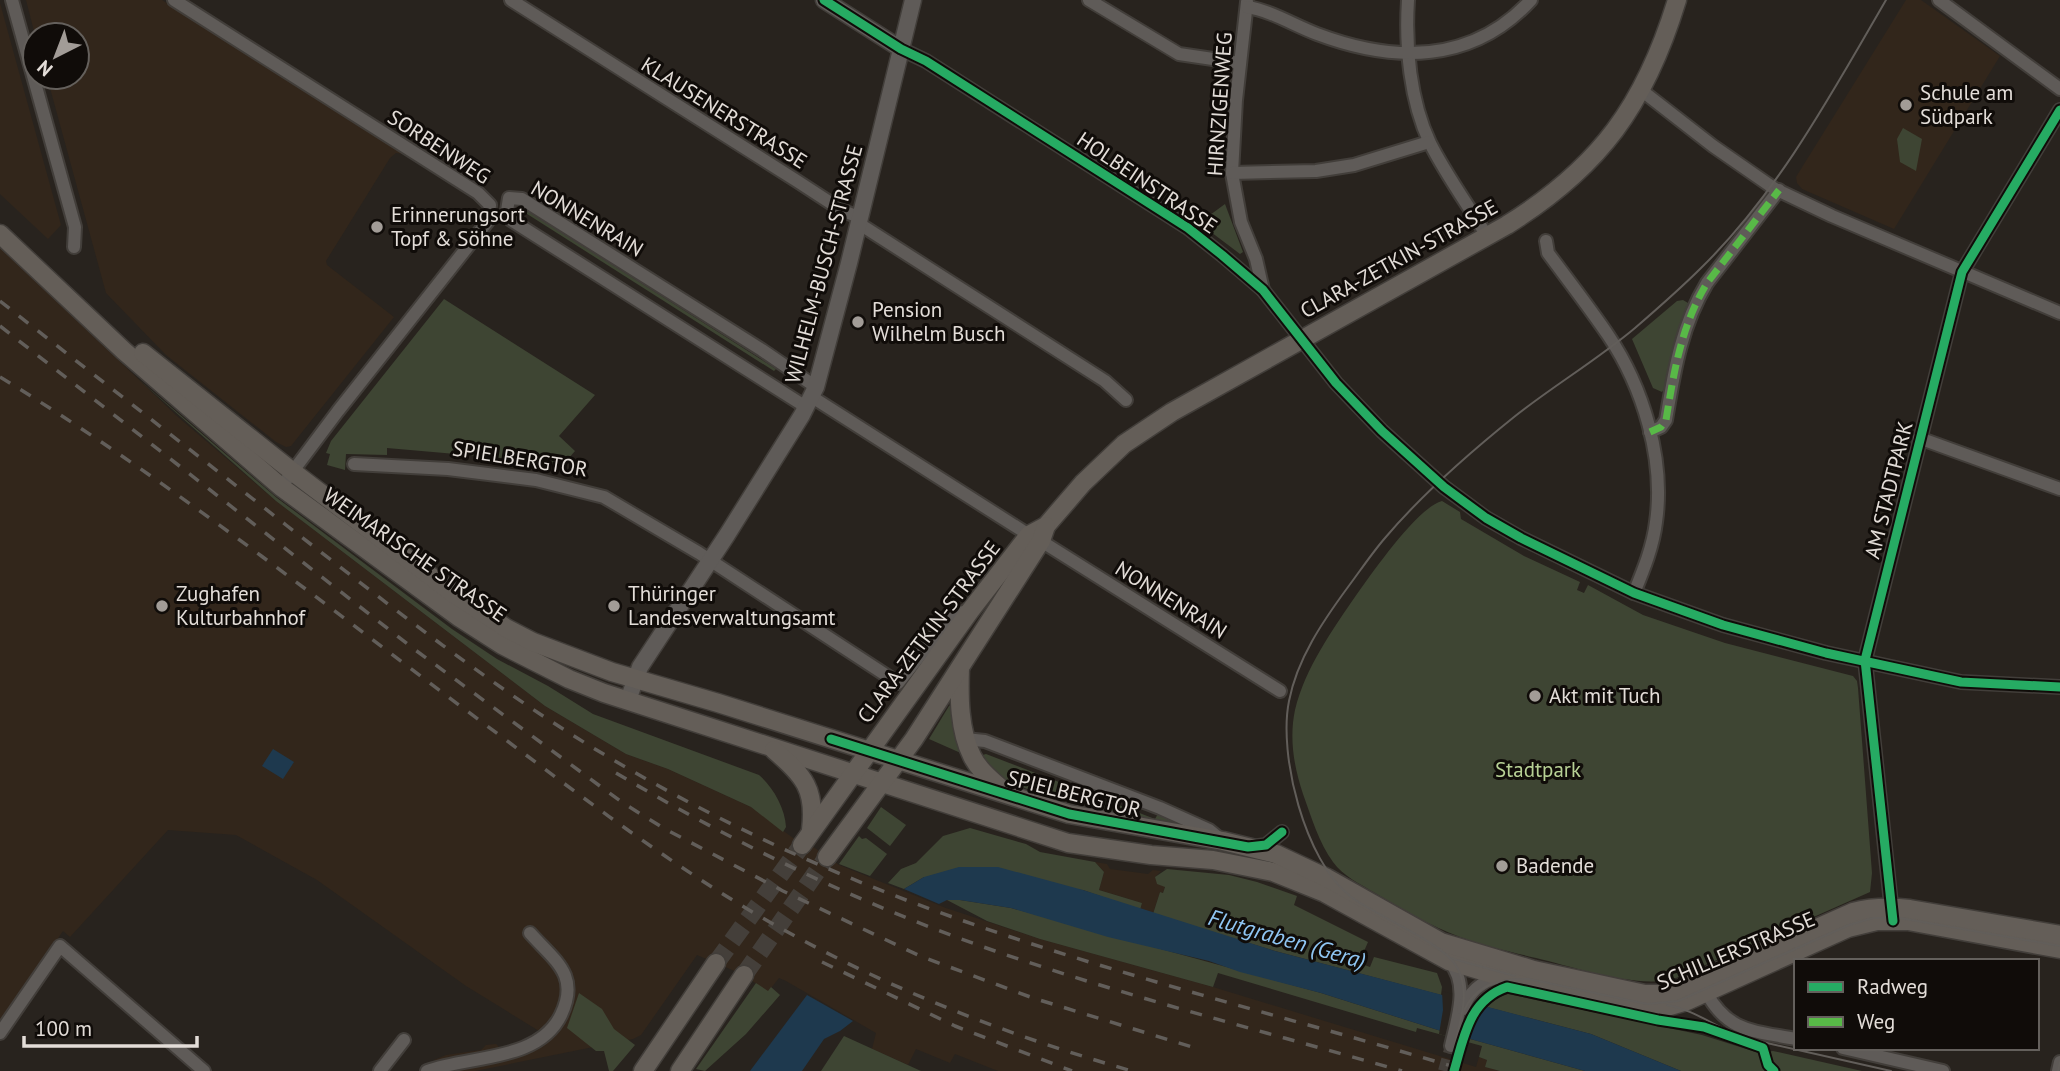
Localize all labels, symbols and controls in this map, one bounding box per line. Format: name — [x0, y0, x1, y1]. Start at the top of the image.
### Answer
north arrow — [21, 21, 91, 91]
street label: HIRNZIGENWEG — [1201, 31, 1238, 177]
street label: KLAUSENERSTRASSE — [636, 51, 812, 175]
text: N — [32, 56, 57, 82]
place label: Schule am Südpark — [1920, 79, 2013, 130]
marker: Schule am Südpark — [1898, 97, 1914, 113]
street label: SORBENWEG — [383, 103, 496, 190]
street label: HOLBEINSTRASSE — [1072, 126, 1223, 240]
street label: WILHELM-BUSCH-STRASSE — [779, 142, 868, 386]
street label: NONNENRAIN — [526, 174, 648, 263]
street label: CLARA-ZETKIN-STRASSE — [1295, 193, 1502, 324]
place label: Erinnerungsort Topf & Söhne — [391, 201, 525, 252]
marker: Erinnerungsort Topf & Söhne — [369, 219, 385, 235]
place label: Pension Wilhelm Busch — [872, 296, 1005, 347]
marker: Pension Wilhelm Busch — [850, 314, 866, 330]
street label: AM STADTPARK — [1858, 418, 1919, 561]
street label: SPIELBERGTOR — [451, 434, 590, 483]
street label: WEIMARISCHE STRASSE — [319, 481, 512, 628]
street label: CLARA-ZETKIN-STRASSE — [851, 535, 1006, 728]
street label: NONNENRAIN — [1110, 555, 1232, 645]
place label: Zughafen Kulturbahnhof — [176, 580, 306, 631]
place label: Thüringer Landesverwaltungsamt — [628, 580, 835, 631]
marker: Zughafen Kulturbahnhof — [154, 598, 170, 614]
marker: Thüringer Landesverwaltungsamt — [606, 598, 622, 614]
place label: Akt mit Tuch — [1549, 682, 1661, 709]
marker: Akt mit Tuch — [1527, 688, 1543, 704]
park label: Stadtpark — [1495, 756, 1581, 783]
street label: SPIELBERGTOR — [1005, 764, 1144, 823]
place label: Badende — [1516, 852, 1594, 879]
marker: Badende — [1494, 858, 1510, 874]
water label: Flutgraben (Gera) — [1205, 902, 1369, 975]
street label: SCHILLERSTRASSE — [1653, 905, 1819, 996]
legend — [1794, 959, 2039, 1050]
text: Radweg — [1857, 973, 1928, 1000]
scale bar — [24, 1004, 198, 1048]
text: Weg — [1857, 1008, 1895, 1035]
text: 100 m — [35, 1015, 92, 1042]

